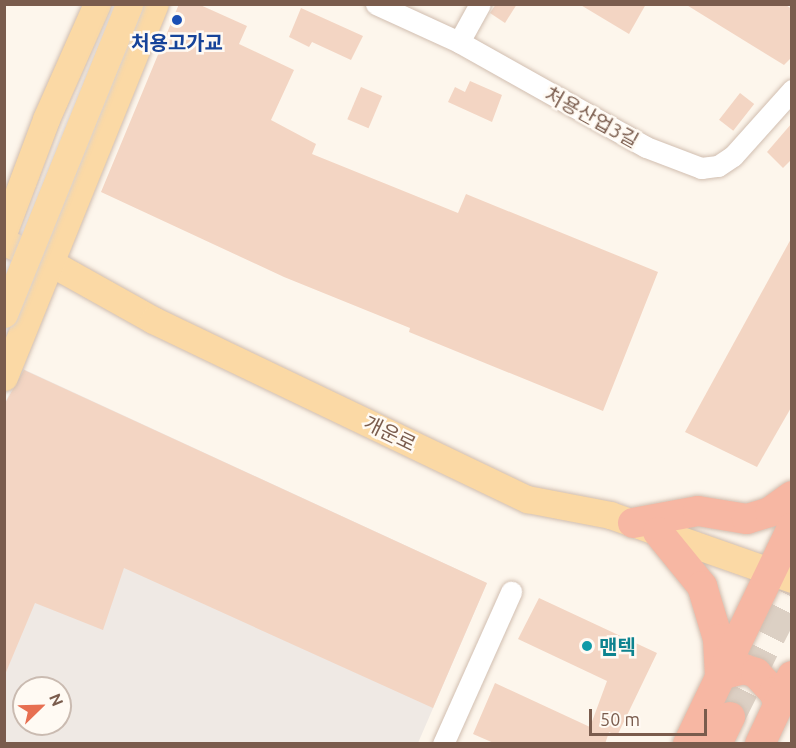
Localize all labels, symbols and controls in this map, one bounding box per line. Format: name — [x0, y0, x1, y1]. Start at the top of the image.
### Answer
marker: 처용고가교 — [170, 13, 184, 27]
place label: 처용고가교 — [131, 30, 223, 54]
street label: 처용산업3길 — [541, 81, 643, 153]
street label: 개운로 — [360, 410, 420, 456]
place label: 맨텍 — [599, 634, 636, 658]
marker: 맨텍 — [580, 639, 594, 653]
north arrow — [12, 676, 72, 736]
text: N — [46, 691, 67, 709]
scale bar — [592, 697, 710, 735]
text: 50 m — [600, 709, 640, 729]

